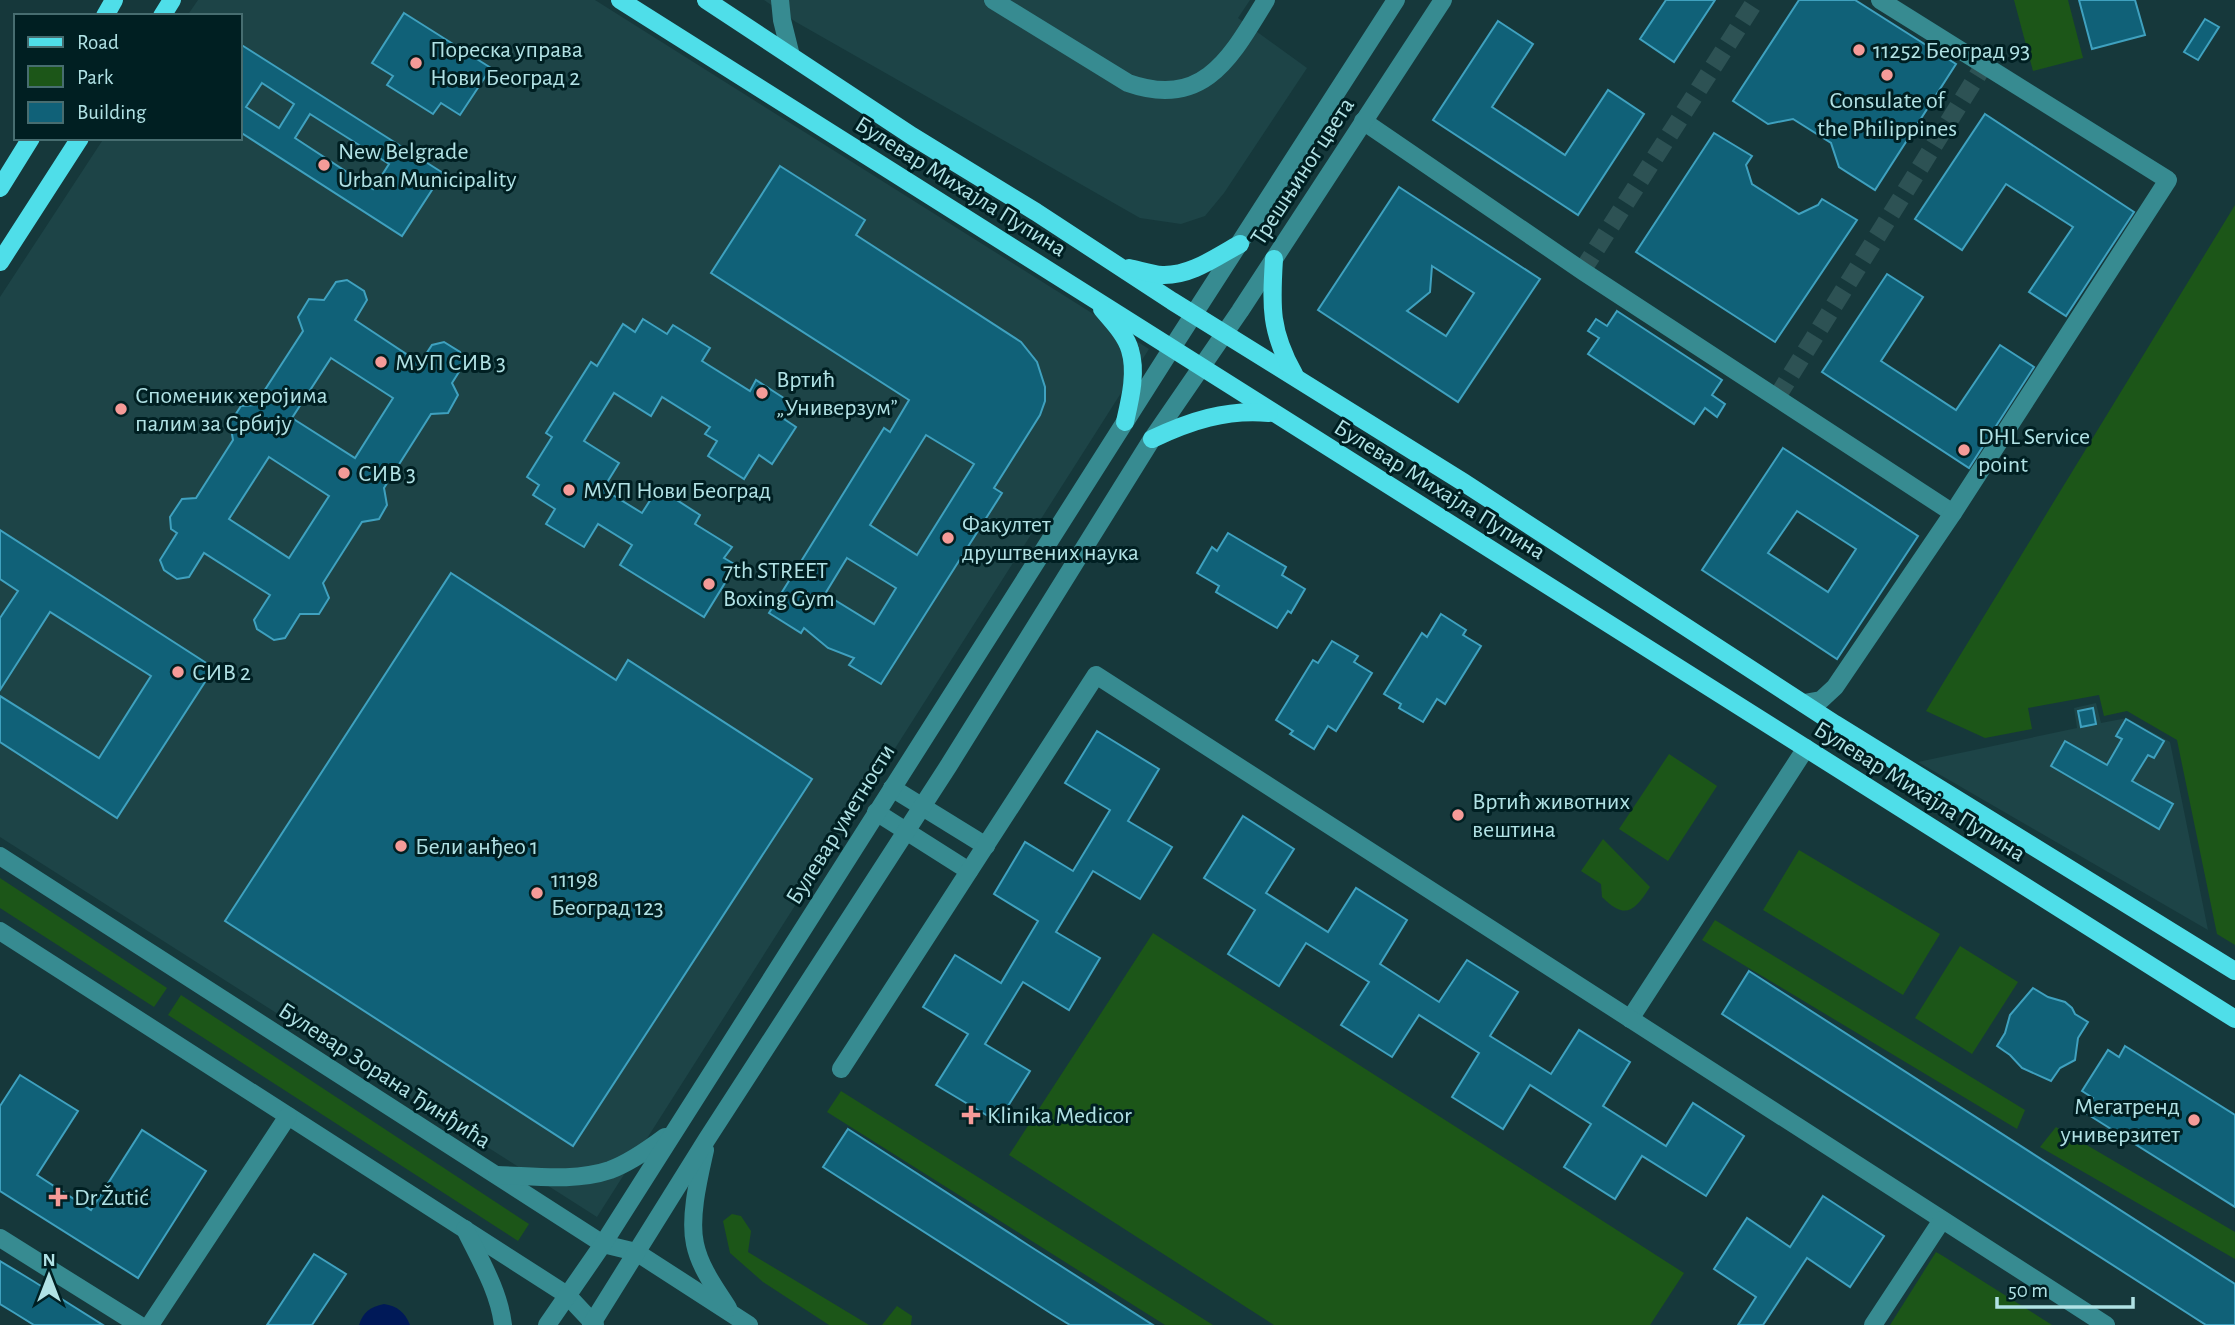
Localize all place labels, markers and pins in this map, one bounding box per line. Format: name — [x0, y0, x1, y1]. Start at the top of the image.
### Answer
place label: Пореска управа Нови Београд 2 — [430, 38, 583, 90]
place label: 11252 Београд 93 — [1873, 39, 2030, 63]
marker: 11252 Београд 93 — [1851, 42, 1867, 58]
marker: Пореска управа Нови Београд 2 — [408, 55, 424, 71]
marker: Consulate of the Philippines — [1879, 67, 1895, 83]
place label: Consulate of the Philippines — [1817, 89, 1957, 141]
place label: New Belgrade Urban Municipality — [338, 140, 517, 192]
marker: New Belgrade Urban Municipality — [316, 157, 332, 173]
place label: МУП СИВ 3 — [395, 351, 506, 375]
marker: МУП СИВ 3 — [373, 354, 389, 370]
place label: Вртић „Универзум” — [776, 368, 898, 420]
place label: Споменик херојима палим за Србију — [135, 384, 328, 436]
marker: Вртић „Универзум” — [754, 385, 770, 401]
marker: Споменик херојима палим за Србију — [113, 401, 129, 417]
place label: DHL Service point — [1978, 425, 2090, 477]
marker: DHL Service point — [1956, 442, 1972, 458]
place label: СИВ 3 — [358, 462, 416, 486]
marker: СИВ 3 — [336, 465, 352, 481]
place label: МУП Нови Београд — [583, 479, 771, 503]
marker: МУП Нови Београд — [561, 482, 577, 498]
place label: Факултет друштвених наука — [962, 513, 1139, 565]
marker: Факултет друштвених наука — [940, 530, 956, 546]
place label: 7th STREET Boxing Gym — [723, 559, 835, 611]
marker: 7th STREET Boxing Gym — [701, 576, 717, 592]
place label: СИВ 2 — [192, 661, 251, 685]
marker: СИВ 2 — [170, 664, 186, 680]
place label: Вртић животних вештина — [1472, 790, 1631, 842]
marker: Вртић животних вештина — [1450, 807, 1466, 823]
place label: Бели анђео 1 — [415, 835, 538, 859]
marker: Бели анђео 1 — [393, 838, 409, 854]
place label: 11198 Београд 123 — [551, 868, 664, 920]
marker: 11198 Београд 123 — [529, 885, 545, 901]
place label: Мегатренд универзитет — [2060, 1095, 2180, 1147]
place label: Klinika Medicor — [987, 1104, 1132, 1128]
marker: Klinika Medicor — [961, 1105, 981, 1125]
marker: Мегатренд универзитет — [2186, 1112, 2202, 1128]
place label: Dr Žutić — [74, 1185, 148, 1210]
marker: Dr Žutić — [48, 1187, 68, 1207]

